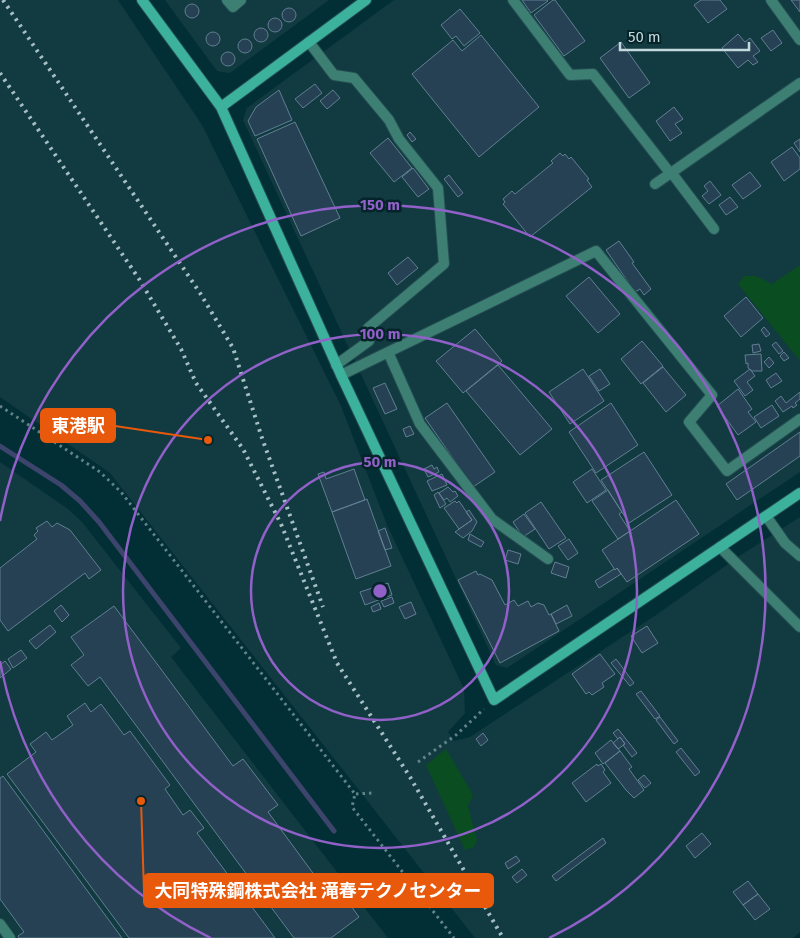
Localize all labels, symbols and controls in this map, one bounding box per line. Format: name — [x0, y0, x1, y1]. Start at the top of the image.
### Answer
scale bar — [620, 20, 749, 52]
text: 50 m — [628, 28, 661, 46]
text: 150 m — [360, 196, 400, 214]
text: 100 m — [360, 325, 400, 343]
callout: 東港駅 — [41, 409, 115, 442]
text: 東港駅 — [51, 415, 105, 437]
text: 50 m — [363, 453, 397, 471]
centre of rings — [371, 582, 389, 600]
callout: 大同特殊鋼株式会社 滝春テクノセンター — [144, 874, 493, 907]
text: 大同特殊鋼株式会社 滝春テクノセンター — [154, 880, 482, 902]

